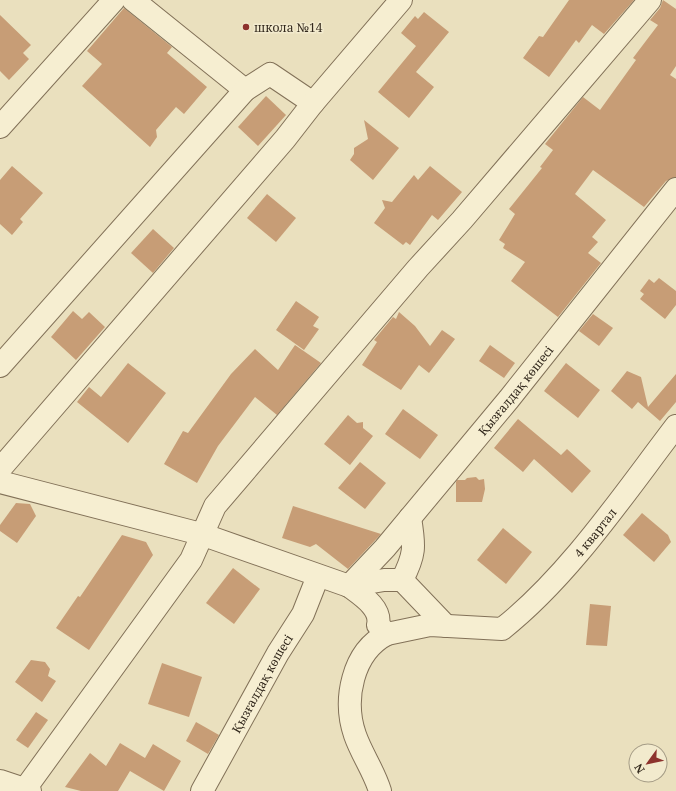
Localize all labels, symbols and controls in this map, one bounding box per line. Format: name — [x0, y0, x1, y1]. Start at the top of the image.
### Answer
place label: школа №14 — [254, 19, 323, 36]
marker: школа №14 — [241, 22, 251, 32]
street label: Қызғалдақ көшесі — [474, 342, 557, 439]
street label: 4 квартал — [570, 504, 620, 561]
street label: Қызғалдақ көшесі — [227, 631, 296, 736]
north arrow — [628, 743, 668, 783]
text: N — [630, 761, 648, 776]

